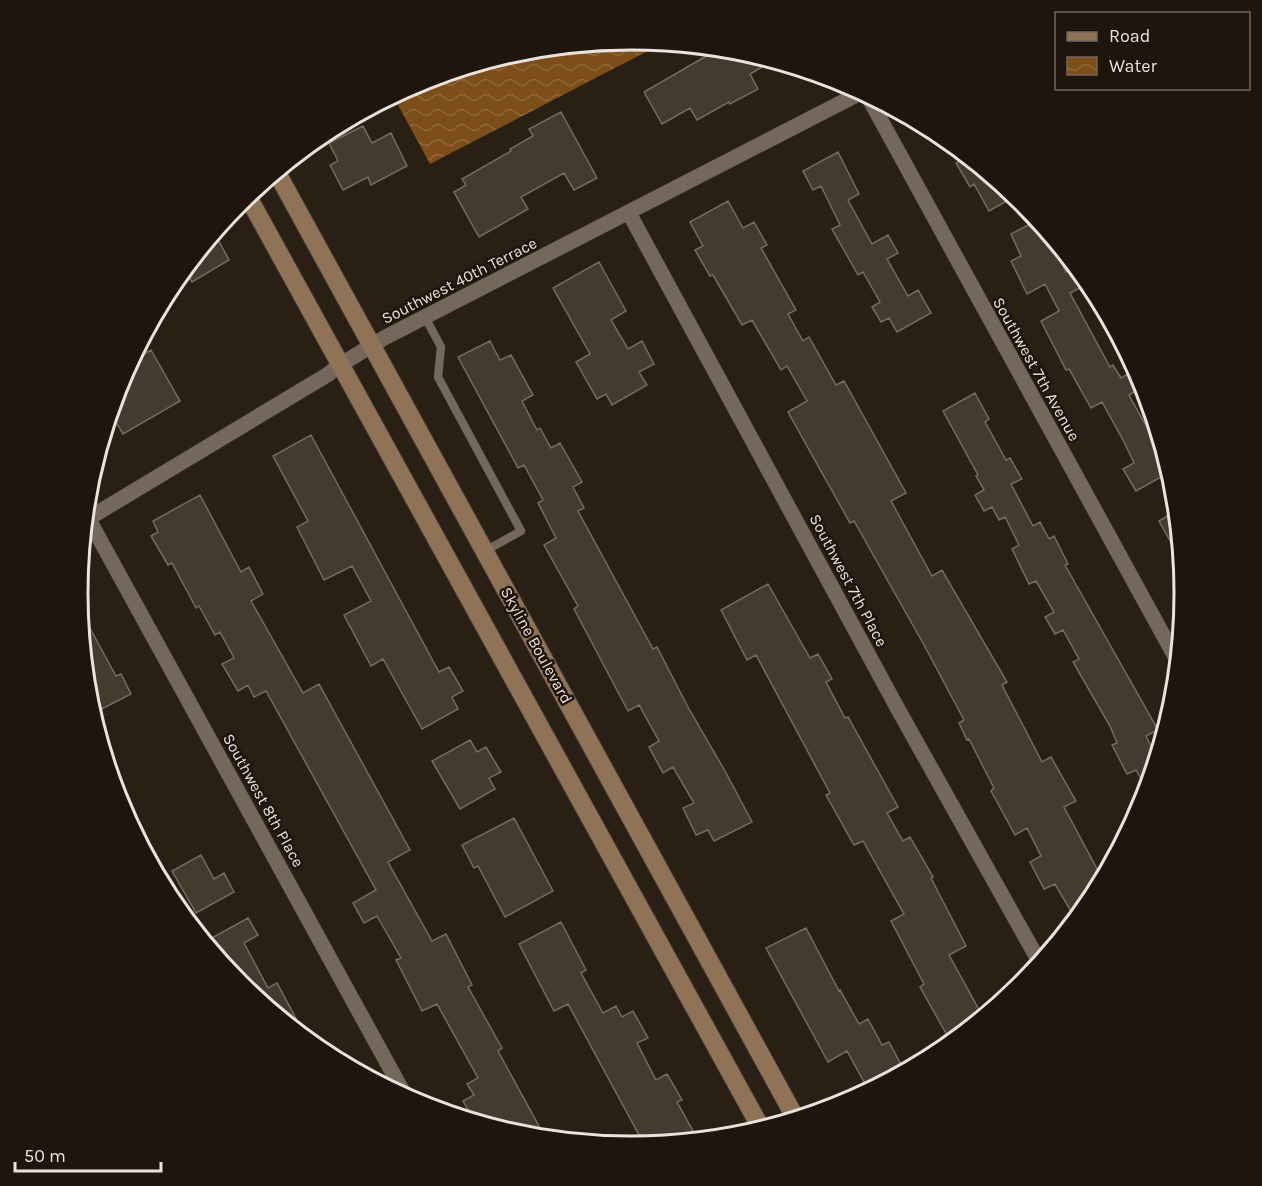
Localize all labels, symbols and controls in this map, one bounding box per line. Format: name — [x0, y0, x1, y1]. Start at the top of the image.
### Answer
legend — [1055, 12, 1250, 90]
text: Road — [1109, 25, 1150, 47]
text: Water — [1109, 55, 1157, 77]
street label: Southwest 40th Terrace — [378, 233, 540, 328]
street label: Southwest 7th Avenue — [989, 294, 1084, 444]
street label: Southwest 7th Place — [806, 511, 892, 650]
street label: Skyline Boulevard — [497, 584, 576, 707]
street label: Southwest 8th Place — [219, 730, 308, 870]
scale bar — [15, 1135, 160, 1173]
text: 50 m — [24, 1145, 66, 1167]

